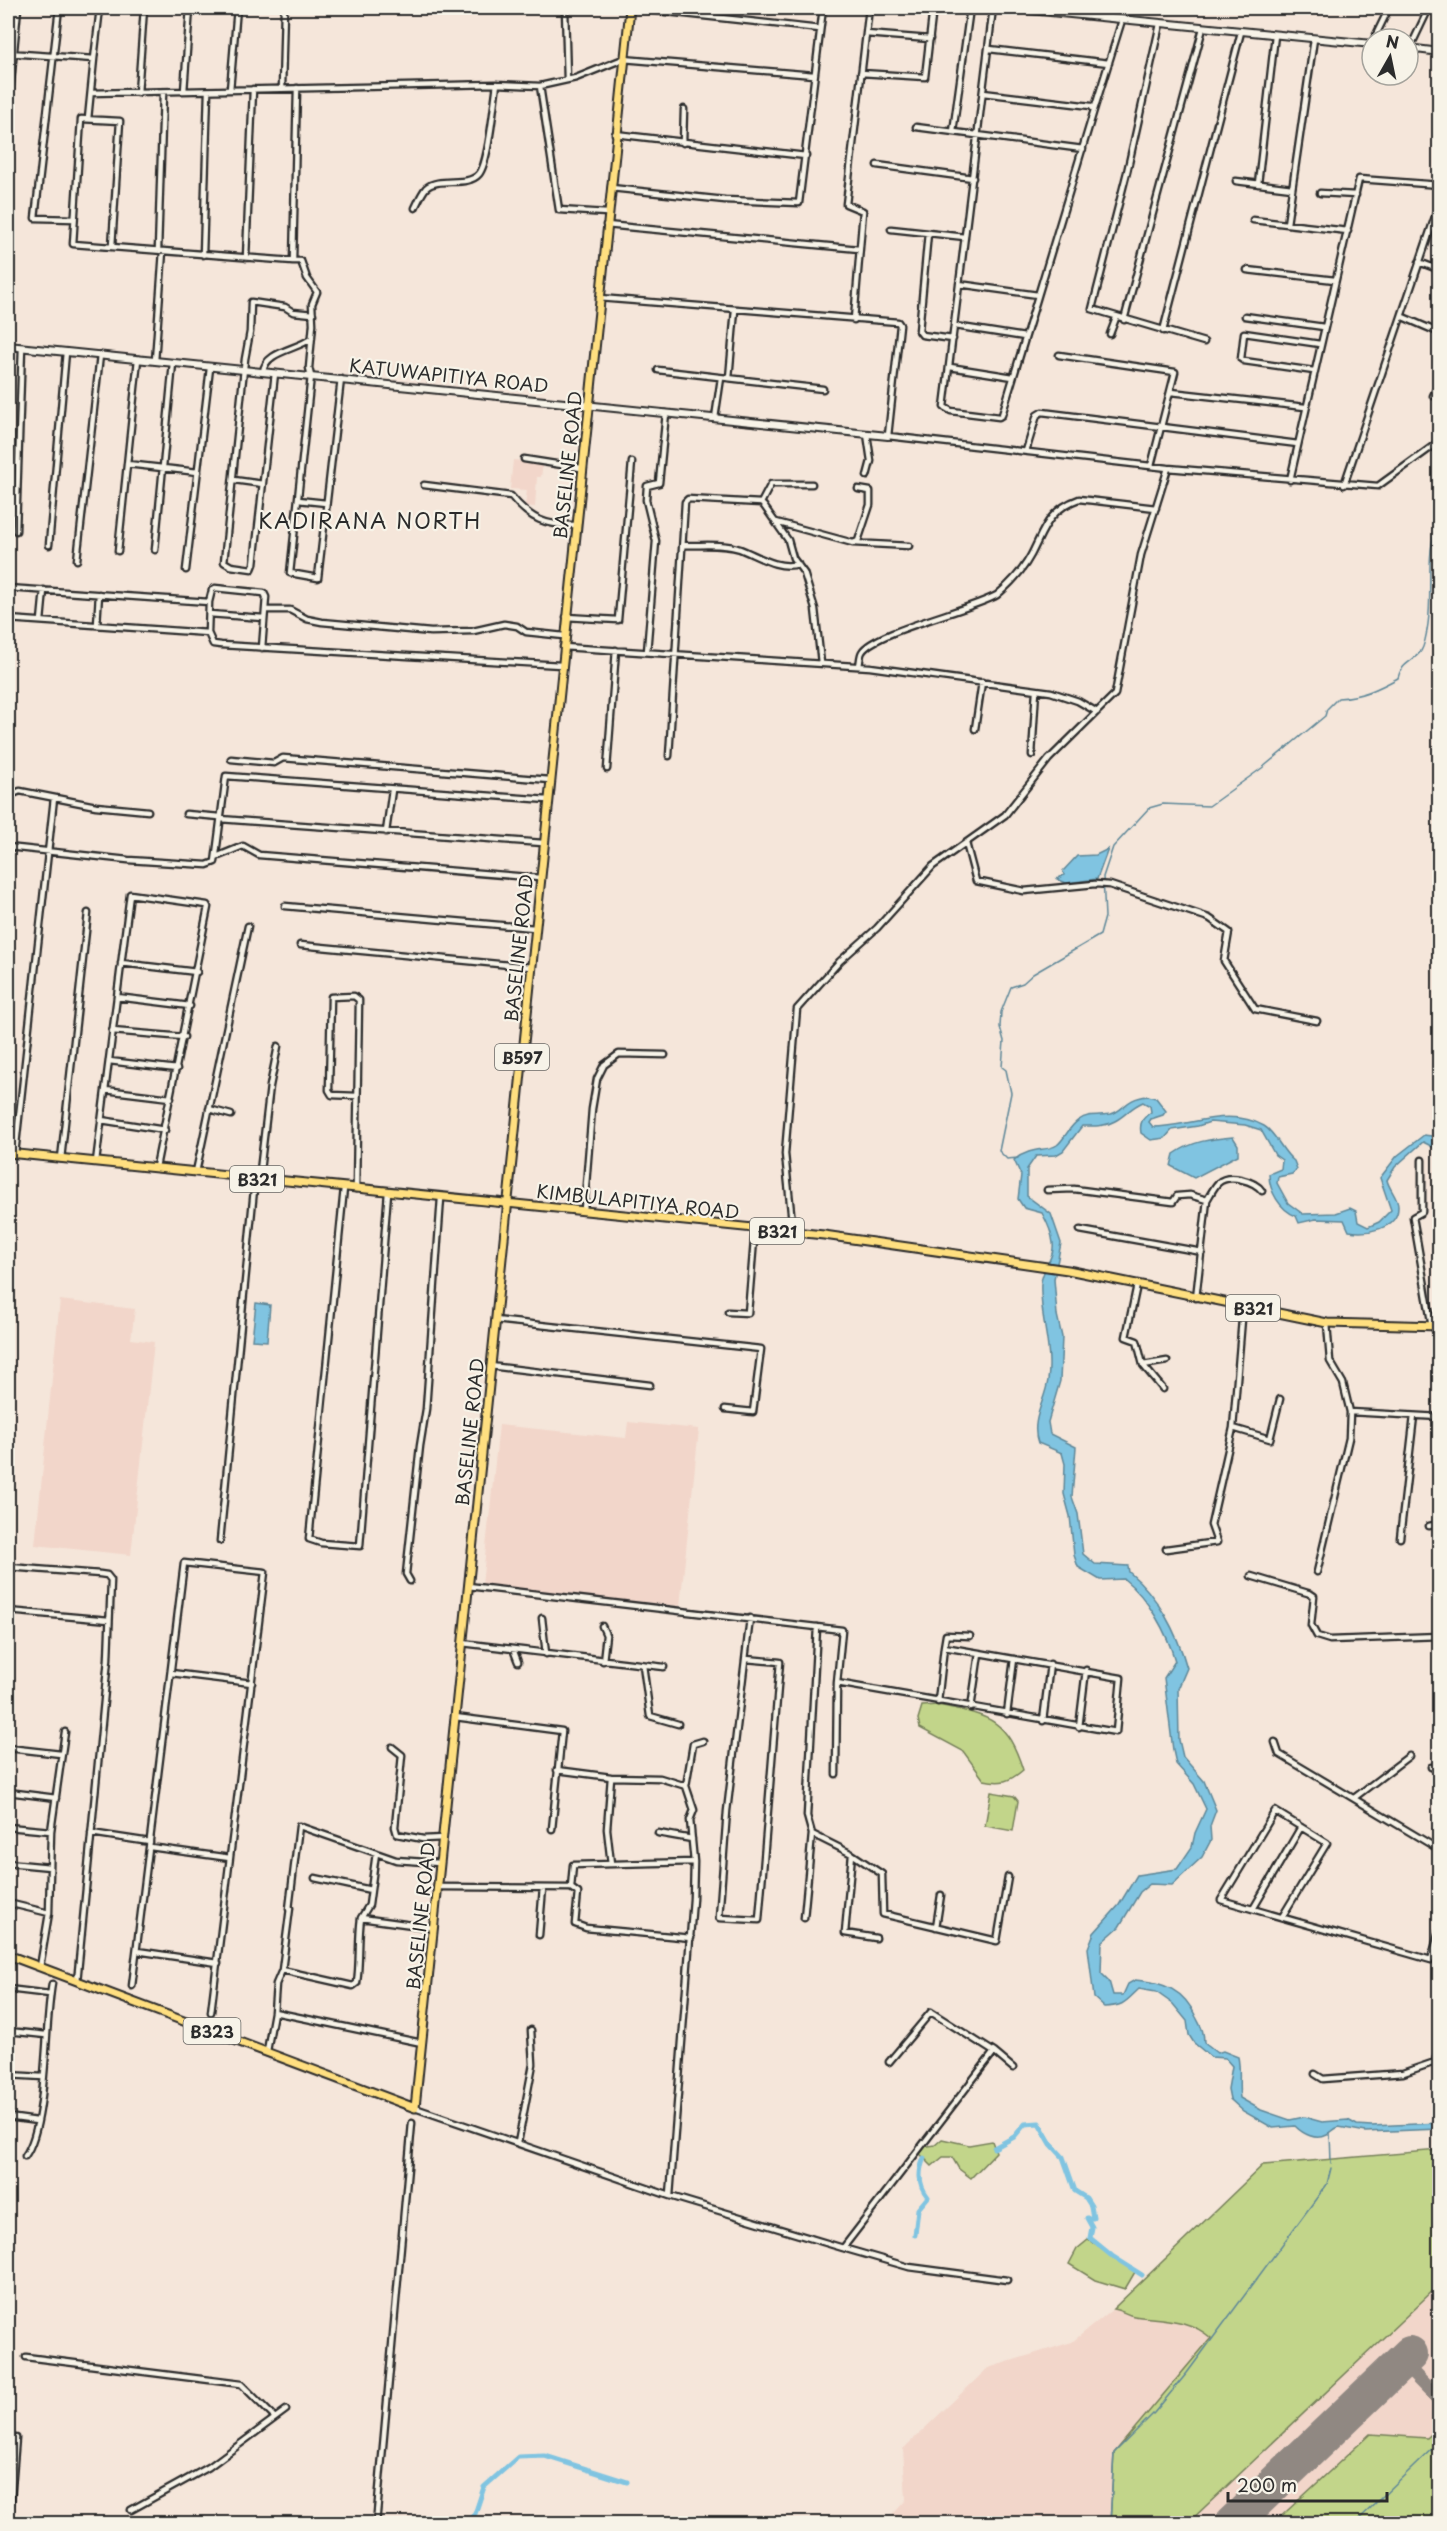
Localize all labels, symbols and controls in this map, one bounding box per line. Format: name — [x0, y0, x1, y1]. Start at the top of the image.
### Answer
north arrow — [1360, 27, 1420, 87]
text: N — [1384, 28, 1401, 54]
street label: KATUWAPITIYA ROAD — [348, 351, 550, 399]
street label: BASELINE ROAD — [546, 390, 588, 540]
district label: KADIRANA NORTH — [258, 504, 482, 536]
street label: BASELINE ROAD — [497, 873, 539, 1023]
road number: B597 — [495, 1044, 549, 1070]
road number: B321 — [230, 1166, 284, 1192]
street label: KIMBULAPITIYA ROAD — [535, 1177, 741, 1225]
road number: B321 — [750, 1218, 804, 1244]
road number: B321 — [1226, 1295, 1280, 1321]
street label: BASELINE ROAD — [448, 1357, 490, 1507]
street label: BASELINE ROAD — [399, 1841, 441, 1991]
road number: B323 — [184, 2018, 240, 2044]
scale bar — [1228, 2465, 1387, 2503]
text: 200 m — [1237, 2471, 1297, 2498]

